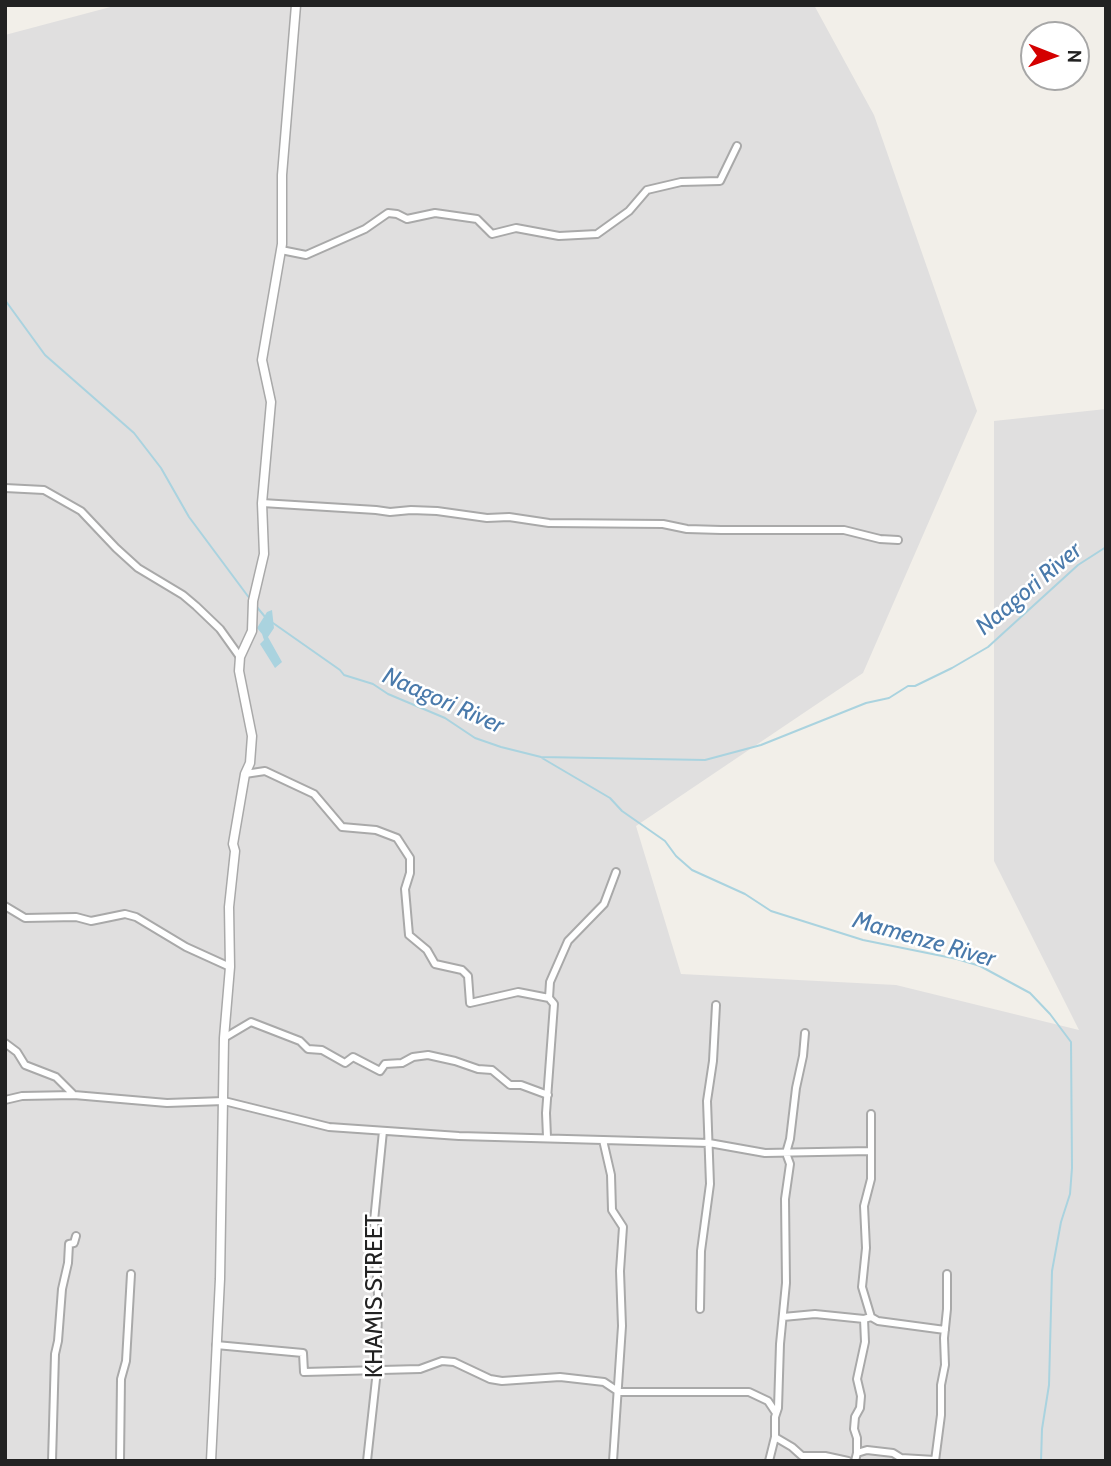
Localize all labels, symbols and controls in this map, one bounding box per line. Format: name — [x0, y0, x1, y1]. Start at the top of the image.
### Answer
north arrow — [1020, 21, 1090, 91]
text: N — [1063, 49, 1086, 63]
water label: Naagori River — [970, 536, 1088, 642]
water label: Naagori River — [378, 662, 508, 740]
water label: Mamenze River — [849, 906, 999, 974]
street label: KHAMIS STREET — [361, 1214, 389, 1378]

